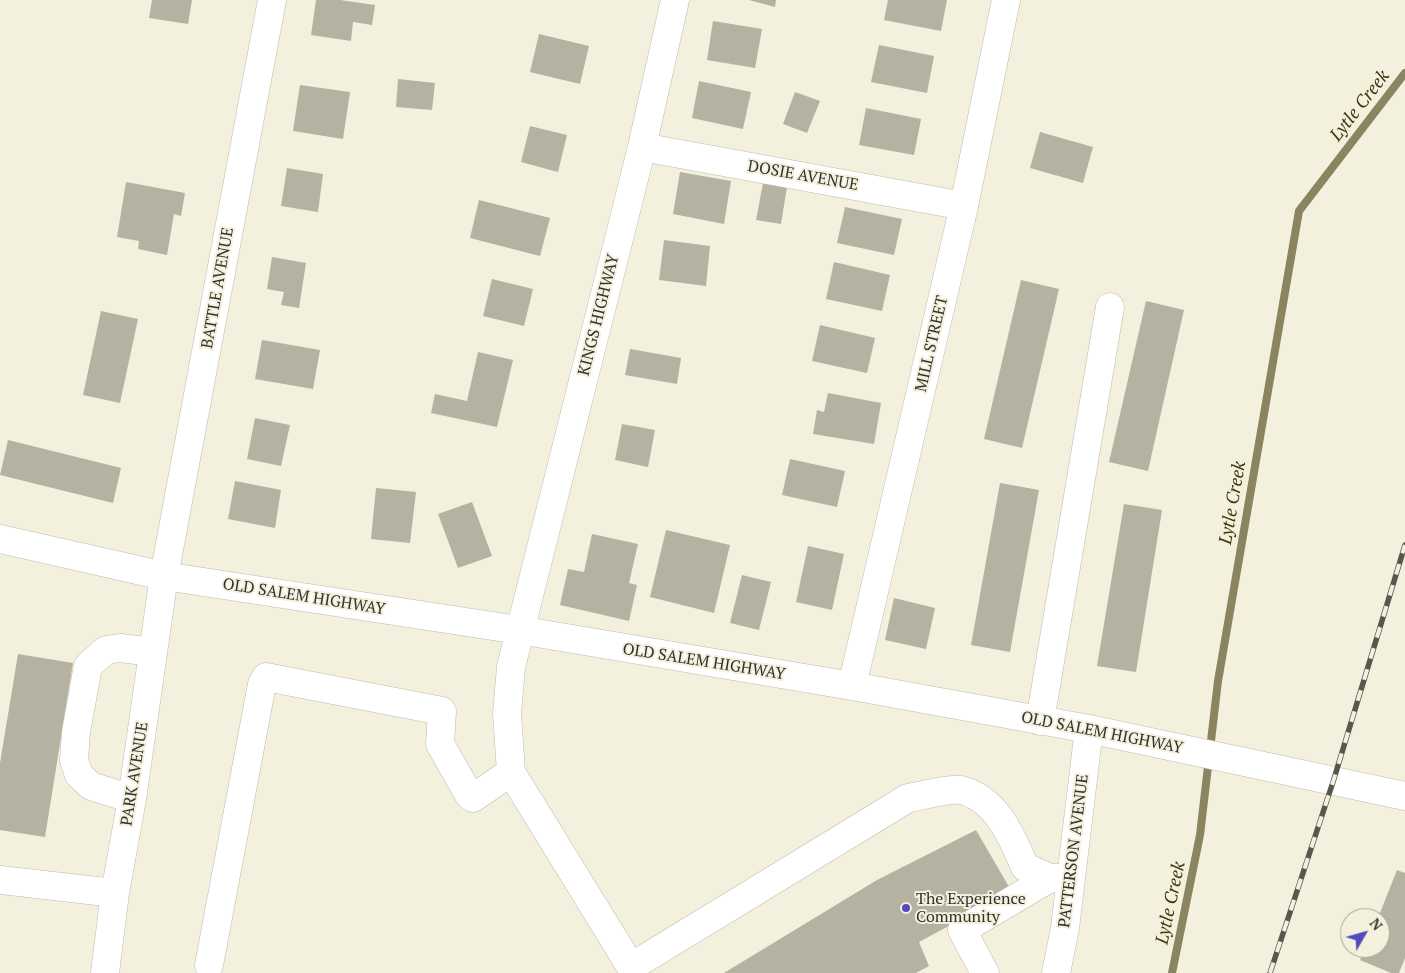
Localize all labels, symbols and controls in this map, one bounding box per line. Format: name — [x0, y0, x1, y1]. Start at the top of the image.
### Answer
water label: Lytle Creek — [1326, 66, 1394, 146]
street label: DOSIE AVENUE — [746, 157, 860, 195]
street label: BATTLE AVENUE — [198, 226, 238, 350]
street label: KINGS HIGHWAY — [575, 252, 623, 378]
street label: MILL STREET — [912, 294, 952, 394]
water label: Lytle Creek — [1215, 460, 1251, 546]
street label: OLD SALEM HIGHWAY — [221, 575, 387, 619]
street label: OLD SALEM HIGHWAY — [621, 640, 787, 684]
street label: OLD SALEM HIGHWAY — [1019, 708, 1185, 758]
street label: PARK AVENUE — [117, 721, 153, 827]
street label: PATTERSON AVENUE — [1055, 773, 1093, 929]
water label: Lytle Creek — [1152, 860, 1190, 946]
place label: The Experience Community — [916, 889, 1026, 927]
marker: The Experience Community — [900, 902, 912, 914]
north arrow — [1340, 908, 1390, 958]
text: N — [1366, 914, 1387, 934]

